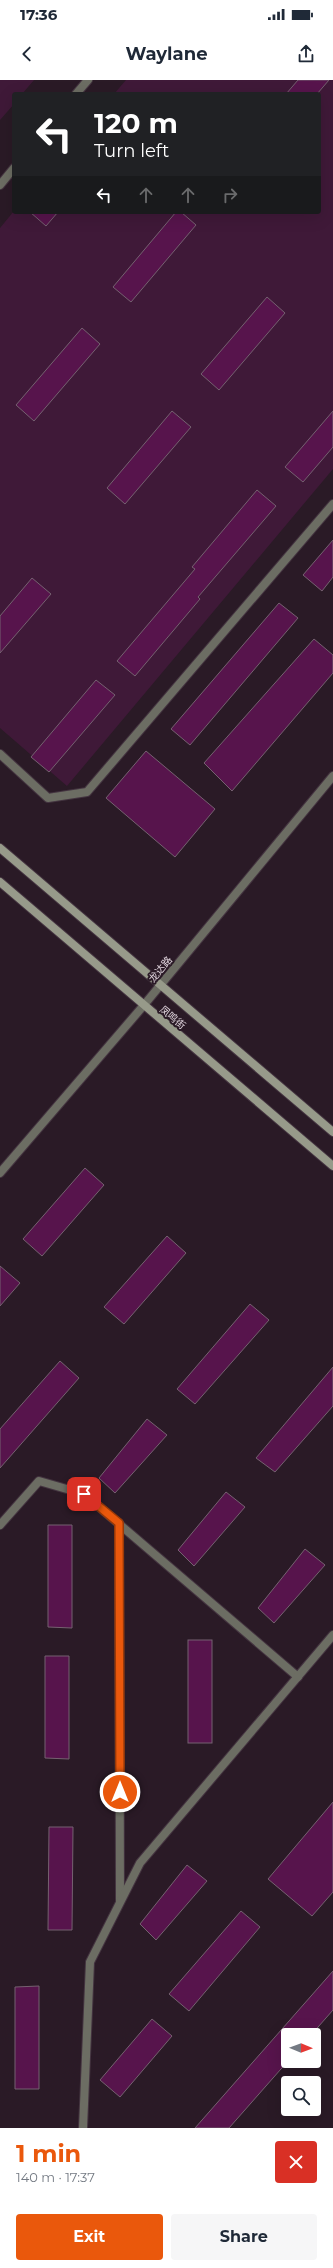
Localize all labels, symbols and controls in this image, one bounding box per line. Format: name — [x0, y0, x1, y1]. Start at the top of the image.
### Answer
text: 17:36 — [20, 5, 57, 24]
icon: back — [16, 43, 38, 65]
text: Waylane — [125, 43, 208, 65]
icon: share — [295, 43, 317, 65]
text: 120 m — [94, 106, 178, 140]
icon: left — [28, 108, 80, 160]
text: Turn left — [94, 140, 169, 162]
icon: left — [93, 184, 115, 206]
icon: ahead — [135, 184, 157, 206]
icon: ahead — [177, 184, 199, 206]
icon: right — [219, 184, 241, 206]
street label: 龙达路 — [146, 954, 175, 985]
street label: 凤鸣街 — [157, 1003, 188, 1032]
pin — [67, 1477, 101, 1511]
icon: arrive — [73, 1483, 95, 1505]
position arrow — [99, 1771, 141, 1813]
north arrow — [281, 2028, 321, 2068]
map controls — [281, 2028, 321, 2116]
button: search — [281, 2076, 321, 2116]
text: 1 min — [16, 2139, 81, 2168]
button: close — [275, 2141, 317, 2183]
text: 140 m · 17:37 — [16, 2169, 95, 2185]
button: Exit — [16, 2214, 163, 2260]
button: Share — [171, 2214, 317, 2260]

